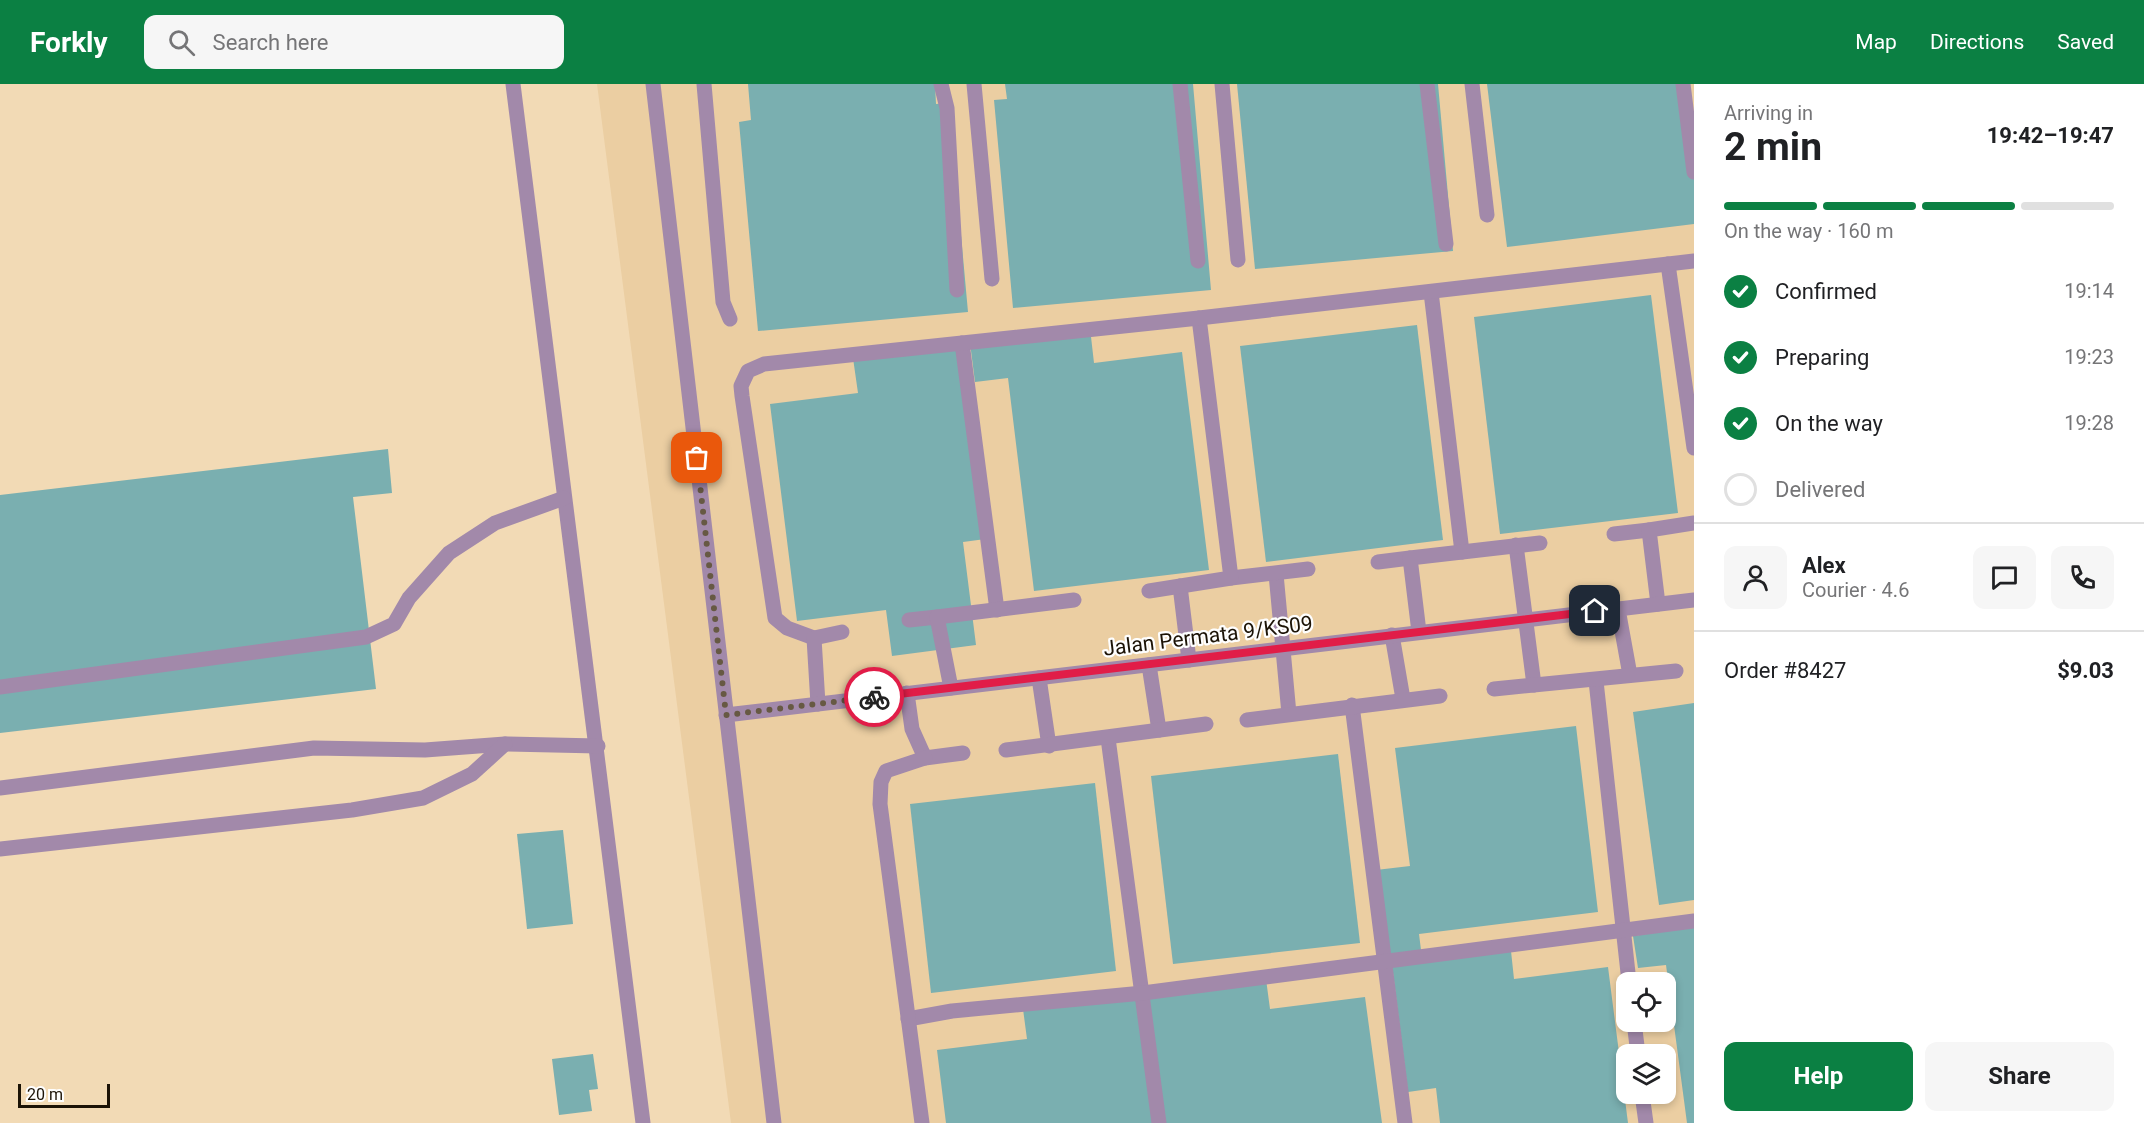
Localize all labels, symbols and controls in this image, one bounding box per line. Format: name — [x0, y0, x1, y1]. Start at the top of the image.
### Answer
search box — [144, 15, 564, 69]
text: Forkly — [30, 26, 108, 59]
icon: search — [165, 26, 198, 59]
text: Search here — [213, 30, 328, 55]
text: Map — [1855, 30, 1897, 54]
text: Directions — [1930, 30, 2024, 54]
text: Saved — [2057, 30, 2114, 54]
text: Arriving in — [1724, 101, 1813, 125]
text: 19:42–19:47 — [1987, 123, 2114, 148]
text: 2 min — [1724, 124, 1822, 170]
text: On the way · 160 m — [1724, 219, 1893, 243]
icon: check — [1724, 275, 1757, 308]
text: Confirmed — [1775, 279, 1877, 304]
text: 19:14 — [2064, 279, 2114, 303]
icon: check — [1724, 341, 1757, 374]
text: Preparing — [1775, 345, 1869, 370]
text: 19:23 — [2064, 345, 2114, 369]
icon: check — [1724, 407, 1757, 440]
text: On the way — [1775, 411, 1883, 436]
text: 19:28 — [2064, 411, 2114, 435]
pin — [671, 432, 722, 483]
icon: bag — [680, 441, 713, 474]
text: Delivered — [1775, 477, 1865, 502]
button: person — [1724, 546, 1787, 609]
button: chat — [1973, 546, 2036, 609]
button: phone — [2051, 546, 2114, 609]
text: Alex — [1802, 553, 1846, 578]
text: Courier · 4.6 — [1802, 578, 1909, 602]
pin — [1569, 585, 1620, 636]
icon: home — [1578, 594, 1611, 627]
street label: Jalan Permata 9/KS09 — [1102, 611, 1314, 661]
text: Order #8427 — [1724, 658, 1846, 683]
text: $9.03 — [2057, 658, 2114, 683]
courier — [844, 667, 904, 727]
icon: bike — [858, 681, 891, 714]
map controls — [1616, 972, 1676, 1104]
button: locate — [1616, 972, 1676, 1032]
button: Help — [1724, 1042, 1913, 1111]
button: Share — [1925, 1042, 2114, 1111]
button: layers — [1616, 1044, 1676, 1104]
scale bar — [18, 1081, 110, 1108]
text: 20 m — [27, 1085, 63, 1104]

